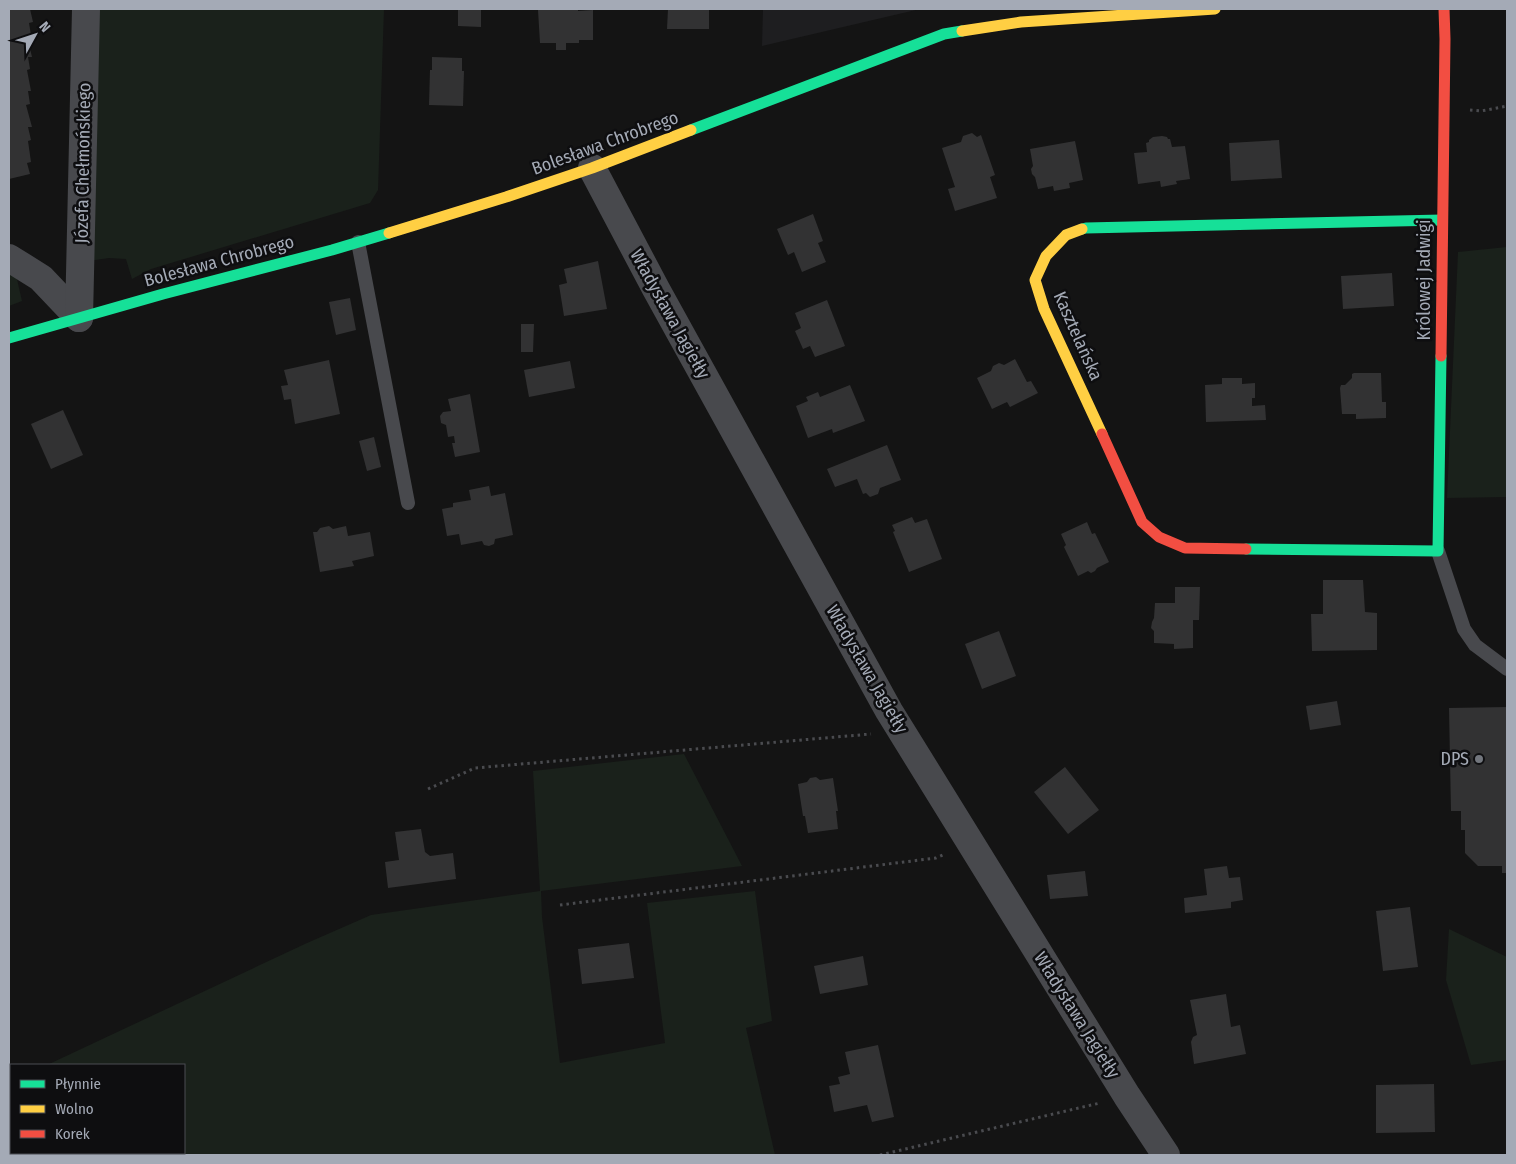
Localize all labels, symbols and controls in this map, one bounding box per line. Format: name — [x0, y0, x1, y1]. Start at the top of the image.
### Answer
north arrow — [10, 10, 60, 60]
text: N — [35, 18, 54, 36]
street label: Józefa Chełmońskiego — [71, 82, 95, 244]
street label: Bolesława Chrobrego — [529, 106, 681, 180]
street label: Królowej Jadwigi — [1413, 219, 1435, 341]
street label: Bolesława Chrobrego — [142, 230, 296, 292]
street label: Władysława Jagiełły — [625, 245, 715, 383]
street label: Kasztelańska — [1049, 288, 1107, 384]
street label: Władysława Jagiełły — [821, 601, 913, 737]
place label: DPS — [1441, 748, 1469, 770]
marker: DPS — [1473, 753, 1485, 765]
street label: Władysława Jagiełły — [1029, 948, 1125, 1082]
legend — [10, 1064, 185, 1154]
text: Płynnie — [55, 1075, 101, 1093]
text: Wolno — [55, 1100, 94, 1118]
text: Korek — [55, 1125, 90, 1143]

